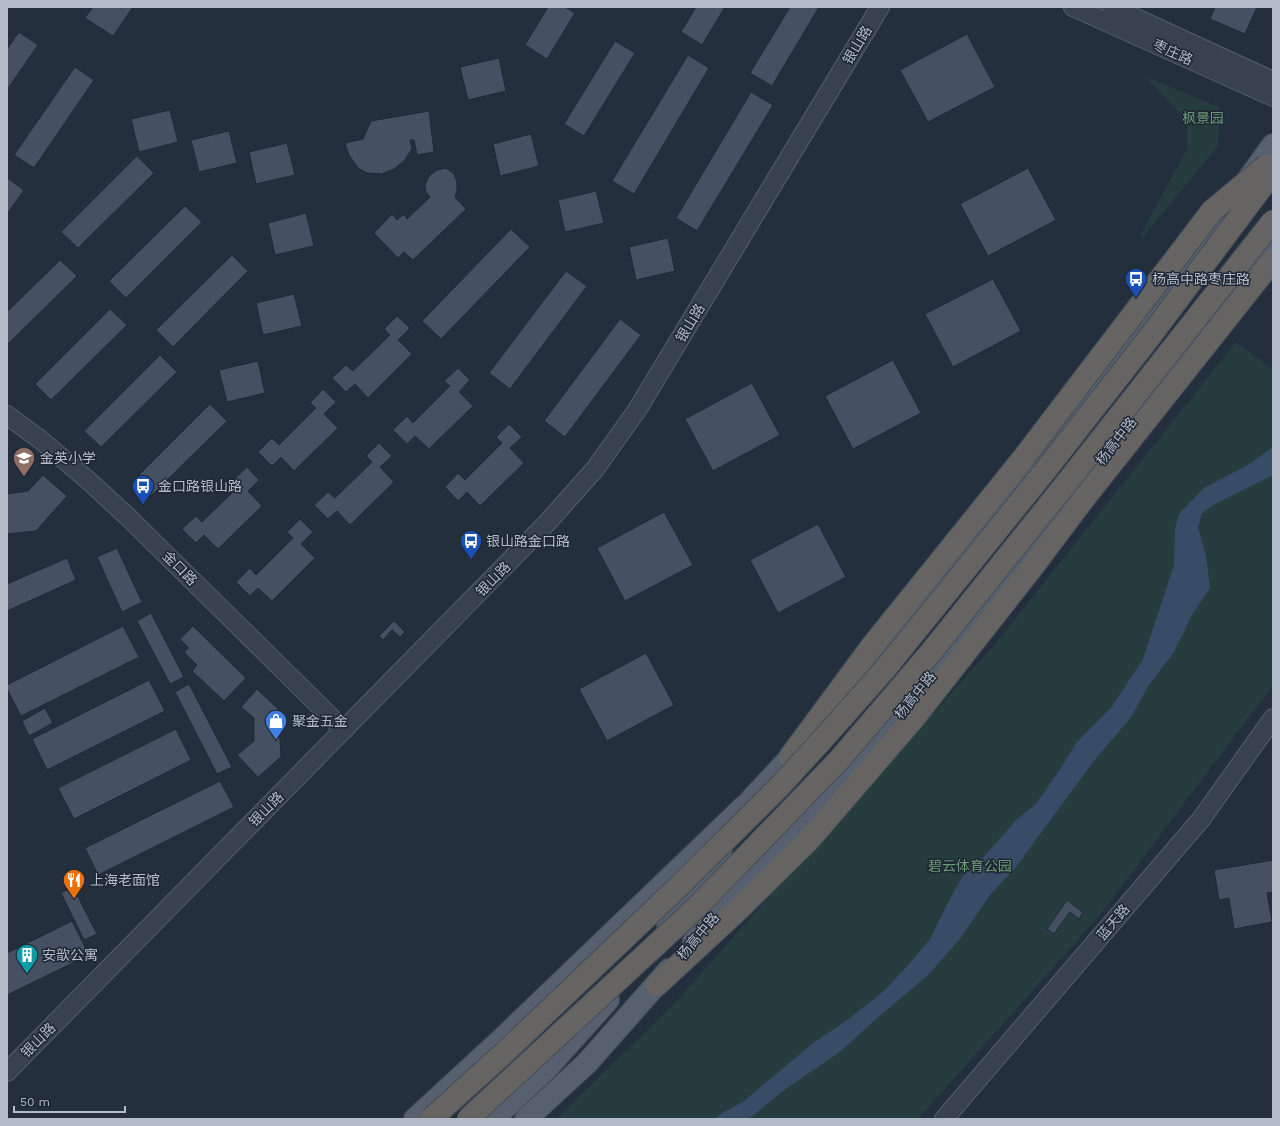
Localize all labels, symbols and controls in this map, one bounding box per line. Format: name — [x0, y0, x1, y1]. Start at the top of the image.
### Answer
street label: 银山路 — [839, 23, 875, 67]
street label: 枣庄路 — [1151, 36, 1195, 68]
park label: 枫景园 — [1182, 110, 1224, 126]
bus stop icon: 杨高中路枣庄路 — [1123, 266, 1149, 299]
place label: 杨高中路枣庄路 — [1152, 271, 1250, 287]
street label: 银山路 — [672, 301, 708, 345]
street label: 杨高中路 — [1092, 414, 1140, 468]
school or university icon: 金英小学 — [11, 445, 37, 478]
place label: 金英小学 — [40, 450, 96, 466]
bus stop icon: 金口路银山路 — [130, 473, 156, 506]
place label: 金口路银山路 — [158, 478, 242, 494]
bus stop icon: 银山路金口路 — [458, 528, 484, 561]
place label: 银山路金口路 — [486, 533, 570, 549]
street label: 金口路 — [159, 547, 201, 589]
street label: 银山路 — [472, 558, 514, 600]
street label: 杨高中路 — [891, 668, 939, 722]
shop icon: 聚金五金 — [263, 708, 289, 741]
place label: 聚金五金 — [292, 713, 348, 729]
street label: 银山路 — [245, 788, 287, 830]
park label: 碧云体育公园 — [928, 858, 1012, 874]
restaurant icon: 上海老面馆 — [61, 867, 87, 900]
place label: 上海老面馆 — [90, 872, 160, 888]
street label: 蓝天路 — [1093, 901, 1133, 943]
street label: 杨高中路 — [674, 909, 722, 963]
building icon: 安歆公寓 — [14, 942, 40, 975]
place label: 安歆公寓 — [42, 947, 98, 963]
street label: 银山路 — [17, 1019, 59, 1061]
scale bar — [14, 1088, 125, 1114]
text: 50 m — [20, 1095, 50, 1109]

